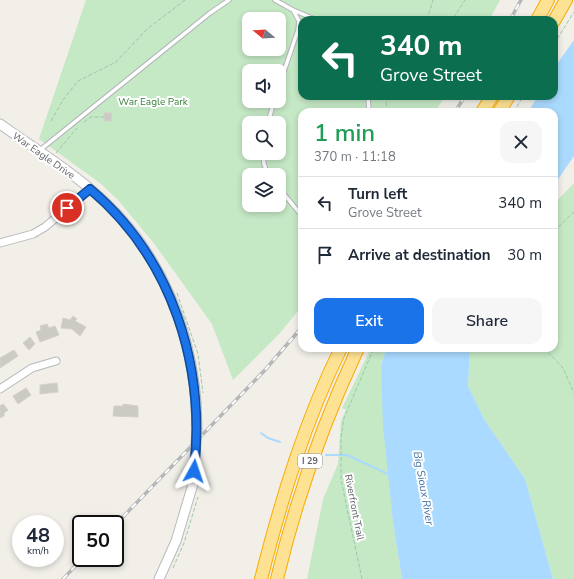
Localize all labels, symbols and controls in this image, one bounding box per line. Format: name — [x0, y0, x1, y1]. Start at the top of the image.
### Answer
north arrow — [242, 12, 286, 56]
map controls — [242, 12, 286, 212]
text: 340 m — [380, 27, 463, 65]
icon: left — [314, 32, 366, 84]
text: Grove Street — [380, 63, 482, 87]
button: sound — [242, 64, 286, 108]
park label: War Eagle Park — [118, 95, 189, 109]
button: search — [242, 116, 286, 160]
text: 1 min — [314, 117, 375, 149]
button: close — [500, 121, 542, 163]
street label: War Eagle Drive — [9, 129, 77, 183]
text: 370 m · 11:18 — [314, 148, 396, 166]
button: layers — [242, 168, 286, 212]
text: Turn left — [348, 184, 407, 204]
pin — [50, 191, 84, 225]
icon: left — [314, 192, 336, 214]
text: 340 m — [498, 193, 542, 213]
icon: arrive — [56, 197, 78, 219]
text: Grove Street — [348, 204, 421, 222]
icon: arrive — [314, 244, 336, 266]
text: Arrive at destination — [348, 245, 491, 265]
text: 30 m — [507, 245, 542, 265]
button: Exit — [314, 298, 424, 344]
button: Share — [432, 298, 542, 344]
position arrow — [173, 450, 215, 492]
water label: Big Sioux River — [410, 450, 438, 527]
road number: I 29 — [298, 454, 322, 468]
street label: Riverfront Trail — [341, 473, 367, 541]
speed limit sign: 50 — [72, 515, 124, 567]
text: 48 — [26, 522, 50, 549]
text: km/h — [27, 544, 49, 558]

